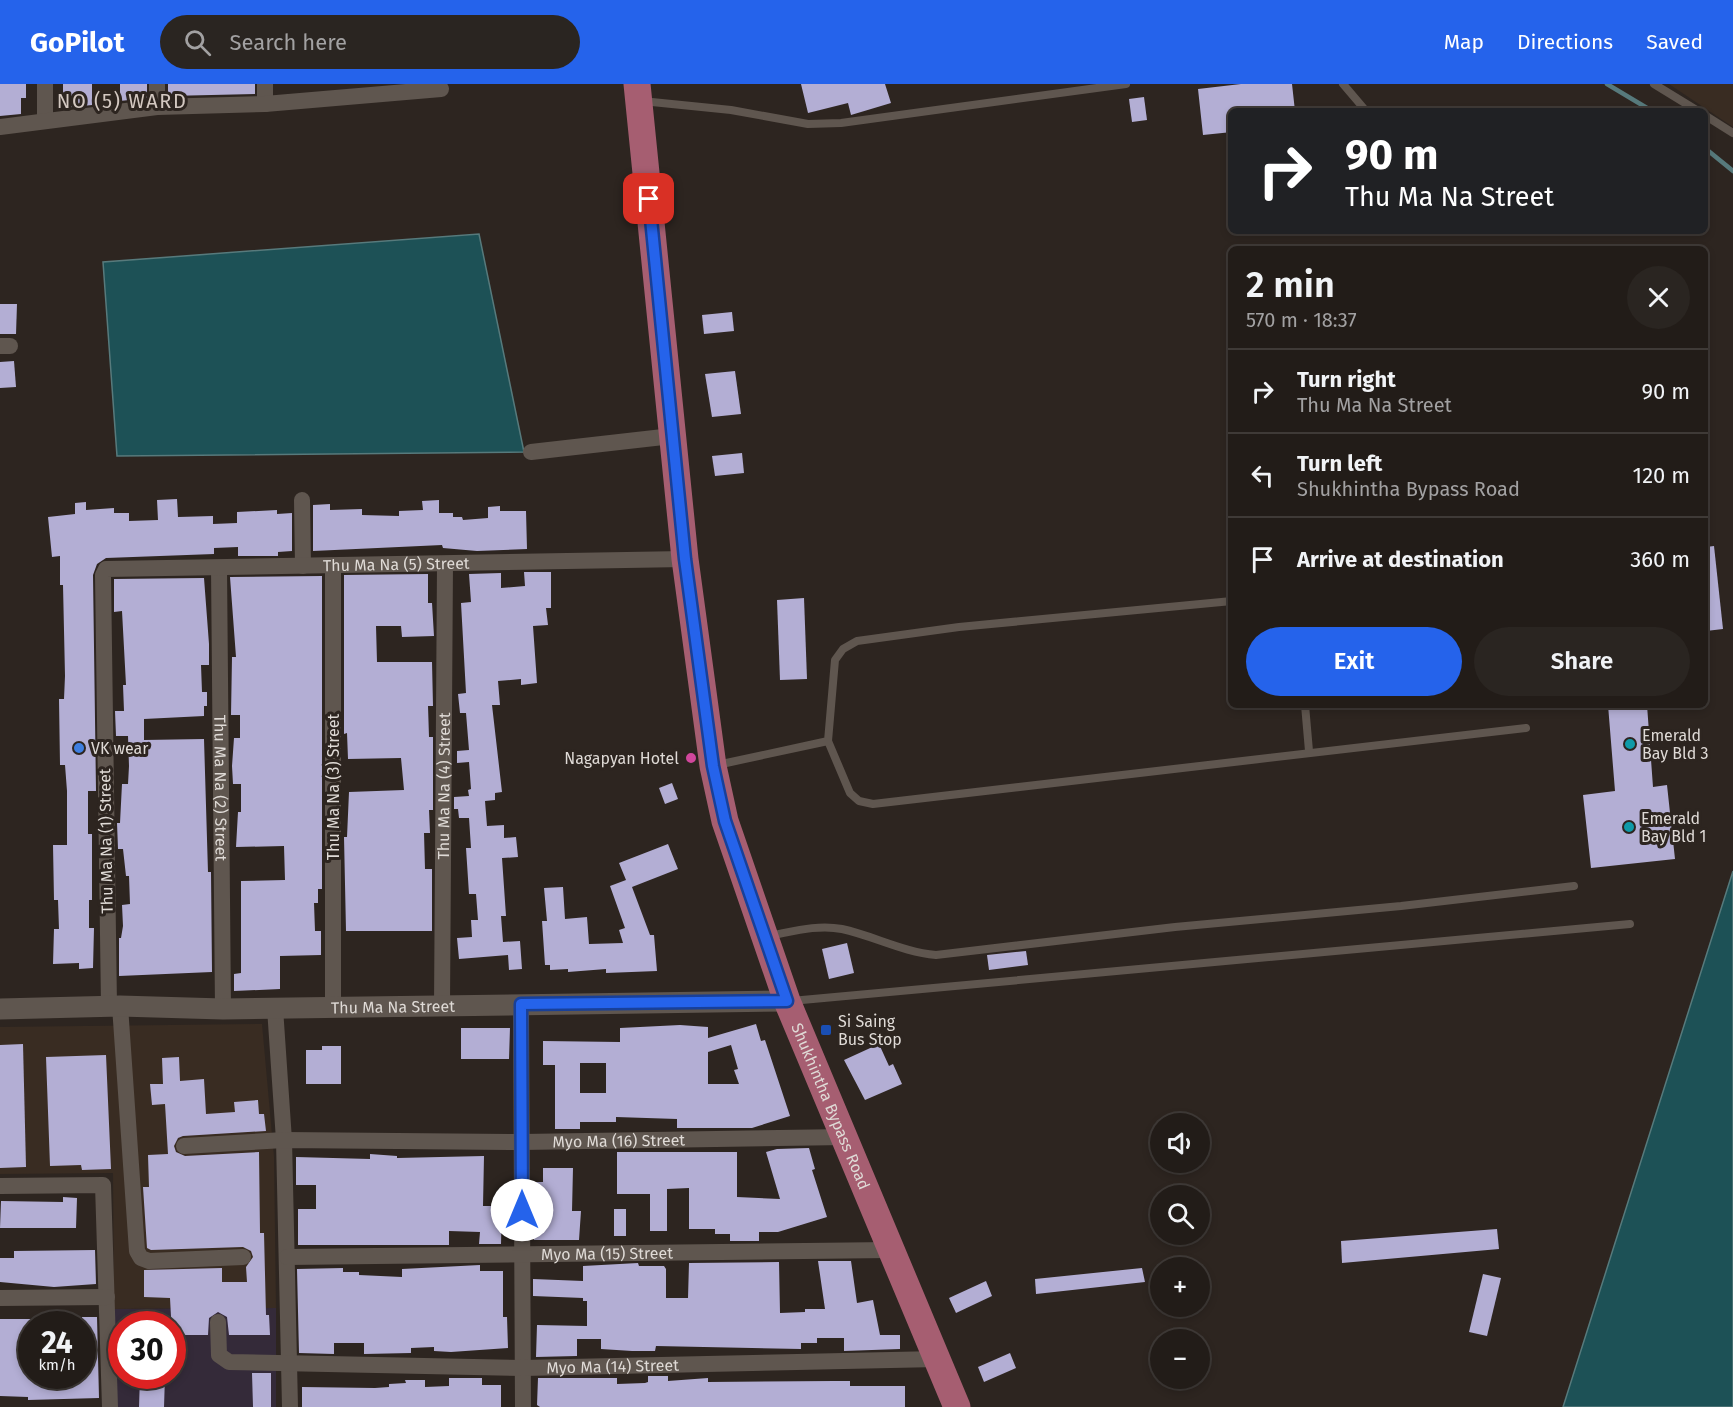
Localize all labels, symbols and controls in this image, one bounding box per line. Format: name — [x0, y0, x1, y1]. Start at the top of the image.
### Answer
search box — [160, 15, 580, 69]
text: GoPilot — [30, 26, 124, 59]
icon: search — [181, 26, 214, 59]
text: Search here — [229, 29, 347, 56]
text: Map — [1444, 29, 1484, 55]
text: Directions — [1517, 29, 1613, 55]
text: Saved — [1646, 29, 1703, 55]
district label: NO (5) WARD — [57, 89, 187, 113]
text: 90 m — [1345, 130, 1439, 180]
icon: right — [1246, 132, 1324, 210]
pin — [623, 173, 674, 224]
text: Thu Ma Na Street — [1345, 181, 1554, 213]
icon: arrive — [632, 182, 665, 215]
text: 2 min — [1246, 263, 1335, 307]
button: close — [1627, 266, 1690, 329]
text: 570 m · 18:37 — [1246, 308, 1357, 332]
text: Turn right — [1297, 366, 1396, 393]
icon: right — [1246, 375, 1279, 408]
text: 90 m — [1641, 378, 1690, 405]
text: Thu Ma Na Street — [1297, 393, 1452, 417]
text: Turn left — [1297, 450, 1382, 477]
icon: left — [1246, 459, 1279, 492]
text: 120 m — [1633, 462, 1690, 489]
text: Shukhintha Bypass Road — [1297, 477, 1520, 501]
icon: arrive — [1246, 543, 1279, 576]
text: Arrive at destination — [1297, 546, 1504, 573]
text: 360 m — [1630, 546, 1690, 573]
street label: Thu Ma Na (5) Street — [323, 553, 470, 575]
button: Exit — [1246, 627, 1462, 696]
button: Share — [1474, 627, 1690, 696]
street label: Thu Ma Na (4) Street — [433, 712, 453, 860]
street label: Thu Ma Na (3) Street — [324, 714, 343, 860]
street label: Thu Ma Na (2) Street — [211, 715, 231, 862]
place label: Emerald Bay Bld 3 — [1642, 726, 1708, 763]
marker: Emerald Bay Bld 3 — [1623, 737, 1637, 751]
place label: VK wear — [91, 739, 149, 758]
marker: VK wear — [72, 741, 86, 755]
place label: Nagapyan Hotel — [564, 749, 679, 768]
marker: Nagapyan Hotel — [684, 751, 698, 765]
street label: Thu Ma Na (1) Street — [95, 768, 117, 914]
place label: Emerald Bay Bld 1 — [1641, 809, 1706, 846]
marker: Emerald Bay Bld 1 — [1622, 820, 1636, 834]
street label: Thu Ma Na Street — [331, 996, 455, 1017]
place label: Si Saing Bus Stop — [838, 1012, 902, 1049]
street label: Shukhintha Bypass Road — [788, 1020, 874, 1192]
marker: Si Saing Bus Stop — [819, 1023, 833, 1037]
map controls — [1150, 1113, 1210, 1389]
button: sound — [1150, 1113, 1210, 1173]
street label: Myo Ma (16) Street — [552, 1130, 685, 1151]
position arrow — [490, 1178, 554, 1242]
button: search — [1150, 1185, 1210, 1245]
street label: Myo Ma (15) Street — [541, 1243, 673, 1264]
button: + — [1150, 1257, 1210, 1317]
speed limit sign: 30 — [108, 1311, 186, 1389]
text: 24 — [41, 1325, 73, 1361]
button: − — [1150, 1329, 1210, 1389]
street label: Myo Ma (14) Street — [546, 1355, 679, 1377]
text: km/h — [38, 1356, 76, 1374]

